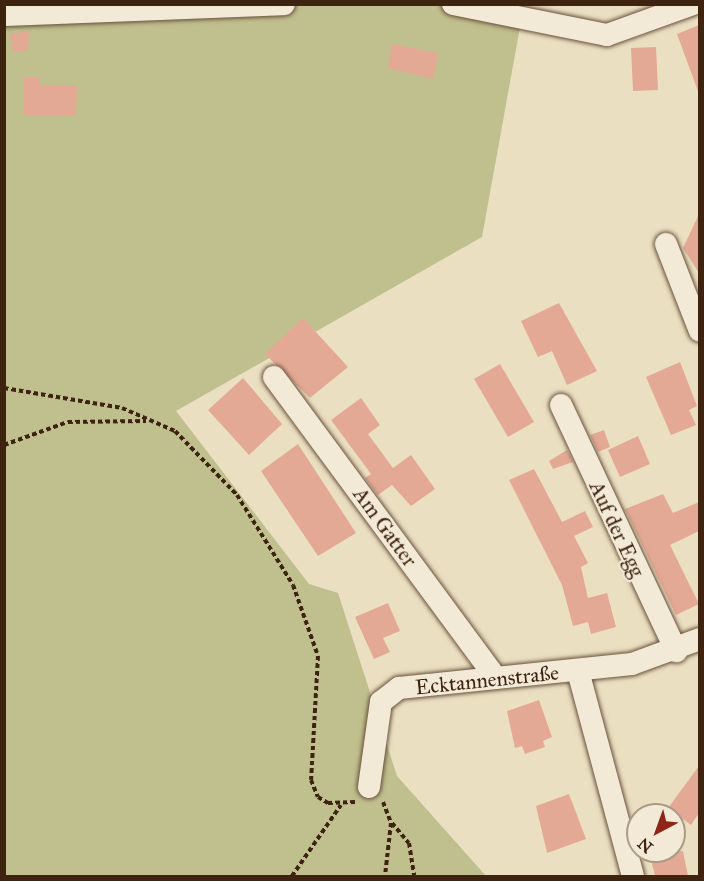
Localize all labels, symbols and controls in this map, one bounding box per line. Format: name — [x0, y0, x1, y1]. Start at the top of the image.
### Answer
street label: Auf der Egg — [584, 477, 650, 581]
street label: Am Gatter — [348, 482, 422, 572]
street label: Ecktannenstraße — [414, 660, 560, 700]
north arrow — [626, 803, 686, 863]
text: N — [634, 834, 657, 857]

